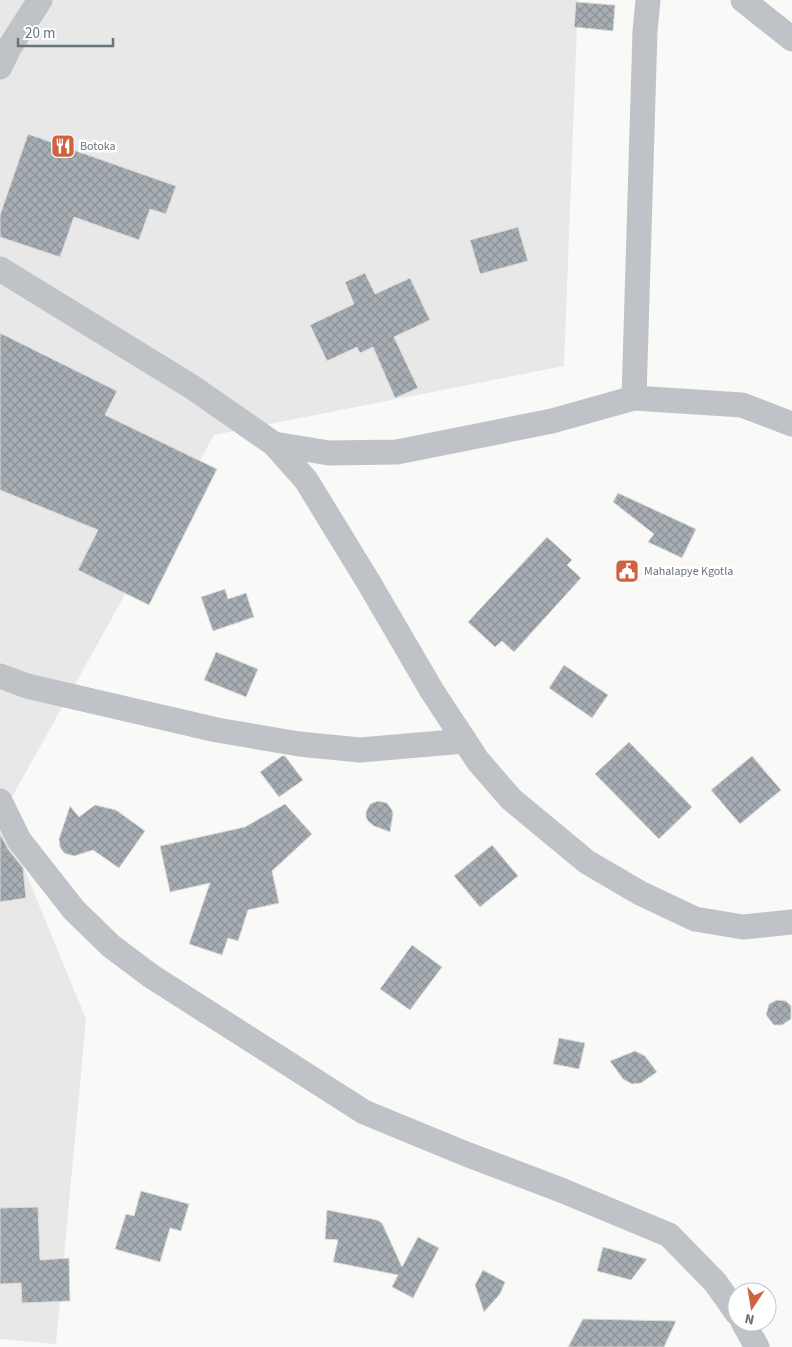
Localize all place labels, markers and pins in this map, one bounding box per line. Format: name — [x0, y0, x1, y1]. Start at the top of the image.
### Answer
restaurant icon: Botoka — [50, 133, 76, 159]
place label: Botoka — [80, 138, 116, 155]
public building icon: Mahalapye Kgotla — [614, 558, 640, 584]
place label: Mahalapye Kgotla — [644, 563, 733, 580]

